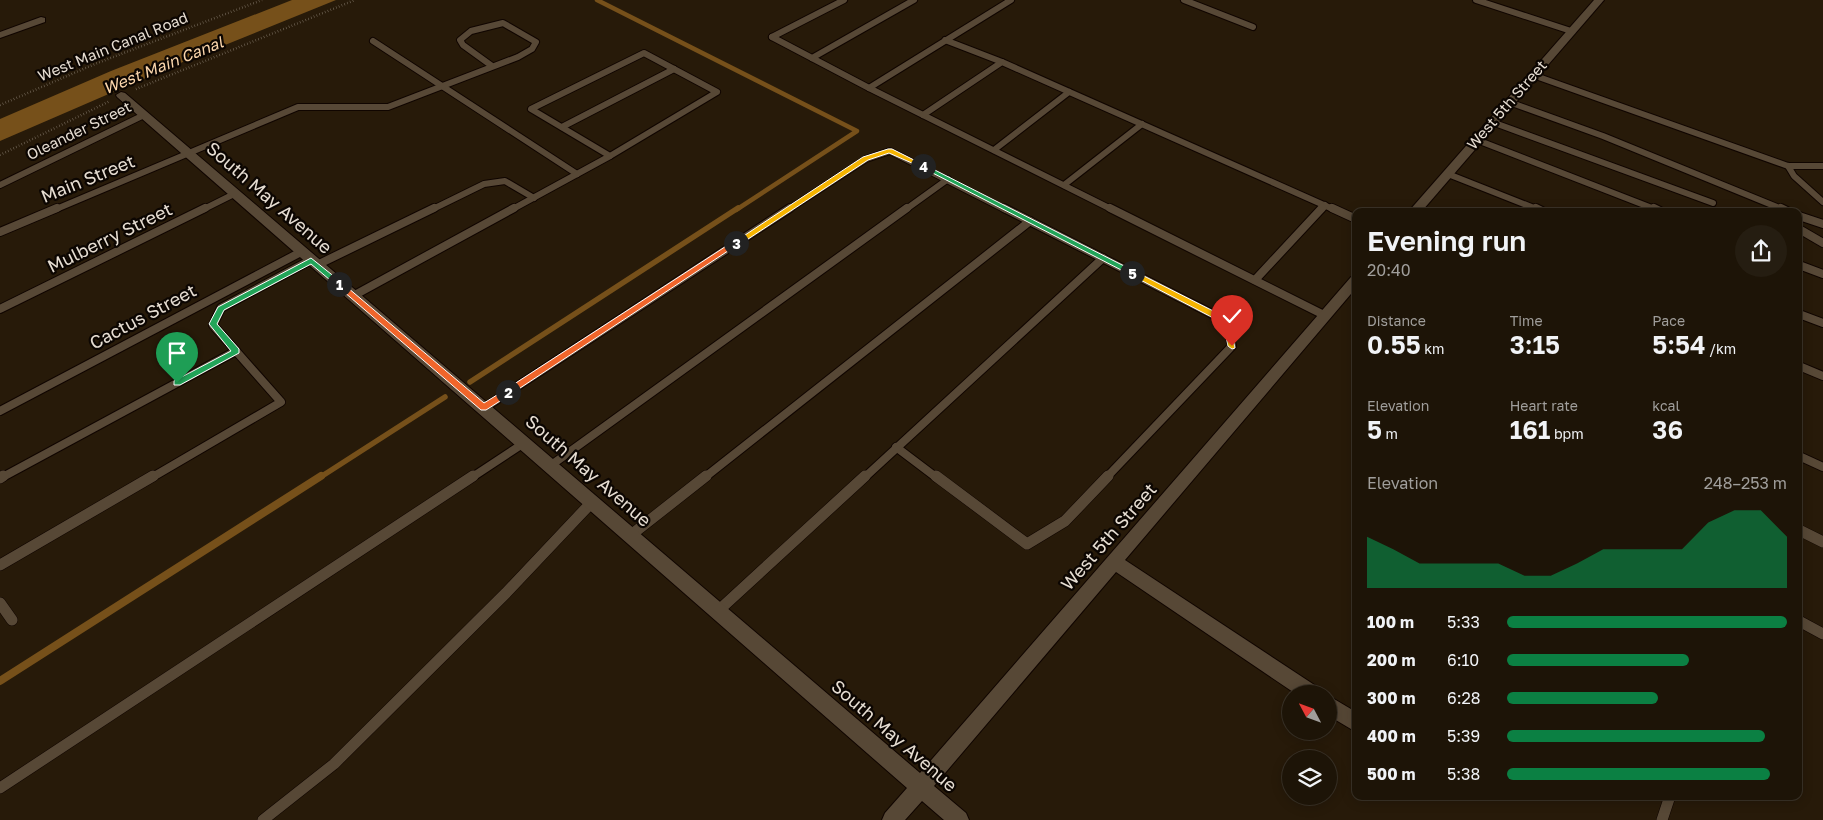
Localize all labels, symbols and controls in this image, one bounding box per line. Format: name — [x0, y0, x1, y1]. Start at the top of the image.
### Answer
street label: West Main Canal Road — [35, 9, 191, 85]
water label: West Main Canal — [100, 32, 226, 98]
street label: West 5th Street — [1463, 56, 1550, 153]
street label: Oleander Street — [23, 97, 134, 163]
street label: South May Avenue — [202, 137, 337, 258]
street label: Main Street — [37, 149, 138, 207]
pin: 4 — [910, 154, 936, 178]
text: 4 — [919, 158, 928, 175]
street label: Mulberry Street — [44, 197, 176, 277]
text: Evening run — [1367, 224, 1526, 257]
button: share — [1735, 225, 1787, 277]
pin: 3 — [724, 230, 748, 256]
text: 3 — [732, 235, 741, 252]
pin: 5 — [1120, 260, 1144, 286]
text: 20:40 — [1367, 260, 1411, 280]
text: 5 — [1128, 265, 1137, 282]
pin: 1 — [326, 272, 352, 296]
text: 1 — [336, 276, 343, 293]
street label: Cactus Street — [85, 279, 200, 353]
pin — [1211, 295, 1253, 346]
icon: check — [1218, 302, 1246, 330]
text: Distance — [1367, 312, 1426, 329]
text: Time — [1510, 312, 1543, 329]
text: Pace — [1652, 312, 1685, 329]
text: 0.55 — [1367, 329, 1421, 360]
text: 3:15 — [1510, 329, 1560, 360]
text: 5:54 — [1652, 329, 1706, 360]
pin — [156, 332, 198, 383]
icon: arrive — [163, 339, 191, 367]
text: km — [1421, 340, 1445, 357]
text: /km — [1706, 340, 1736, 357]
pin: 2 — [496, 380, 520, 404]
text: 2 — [504, 384, 513, 401]
text: Elevation — [1367, 397, 1429, 414]
text: Heart rate — [1510, 397, 1578, 414]
text: kcal — [1652, 397, 1680, 414]
street label: South May Avenue — [521, 410, 656, 531]
text: 5 — [1367, 414, 1382, 445]
text: 161 — [1510, 414, 1550, 445]
text: 36 — [1652, 414, 1683, 445]
text: m — [1382, 425, 1398, 442]
text: bpm — [1550, 425, 1584, 442]
text: Elevation — [1367, 473, 1438, 493]
text: 248–253 m — [1704, 473, 1787, 493]
street label: West 5th Street — [1056, 478, 1161, 594]
text: 100 m — [1367, 612, 1414, 632]
text: 5:33 — [1447, 612, 1480, 632]
text: 200 m — [1367, 650, 1416, 670]
text: 6:10 — [1447, 650, 1479, 670]
street label: South May Avenue — [827, 675, 962, 796]
north arrow — [1282, 685, 1338, 740]
map controls — [1282, 685, 1337, 805]
text: 300 m — [1367, 688, 1416, 708]
text: 6:28 — [1447, 688, 1481, 708]
text: 400 m — [1367, 726, 1416, 746]
text: 5:39 — [1447, 726, 1480, 746]
button: layers — [1282, 750, 1337, 805]
text: 500 m — [1367, 764, 1416, 784]
text: 5:38 — [1447, 764, 1480, 784]

